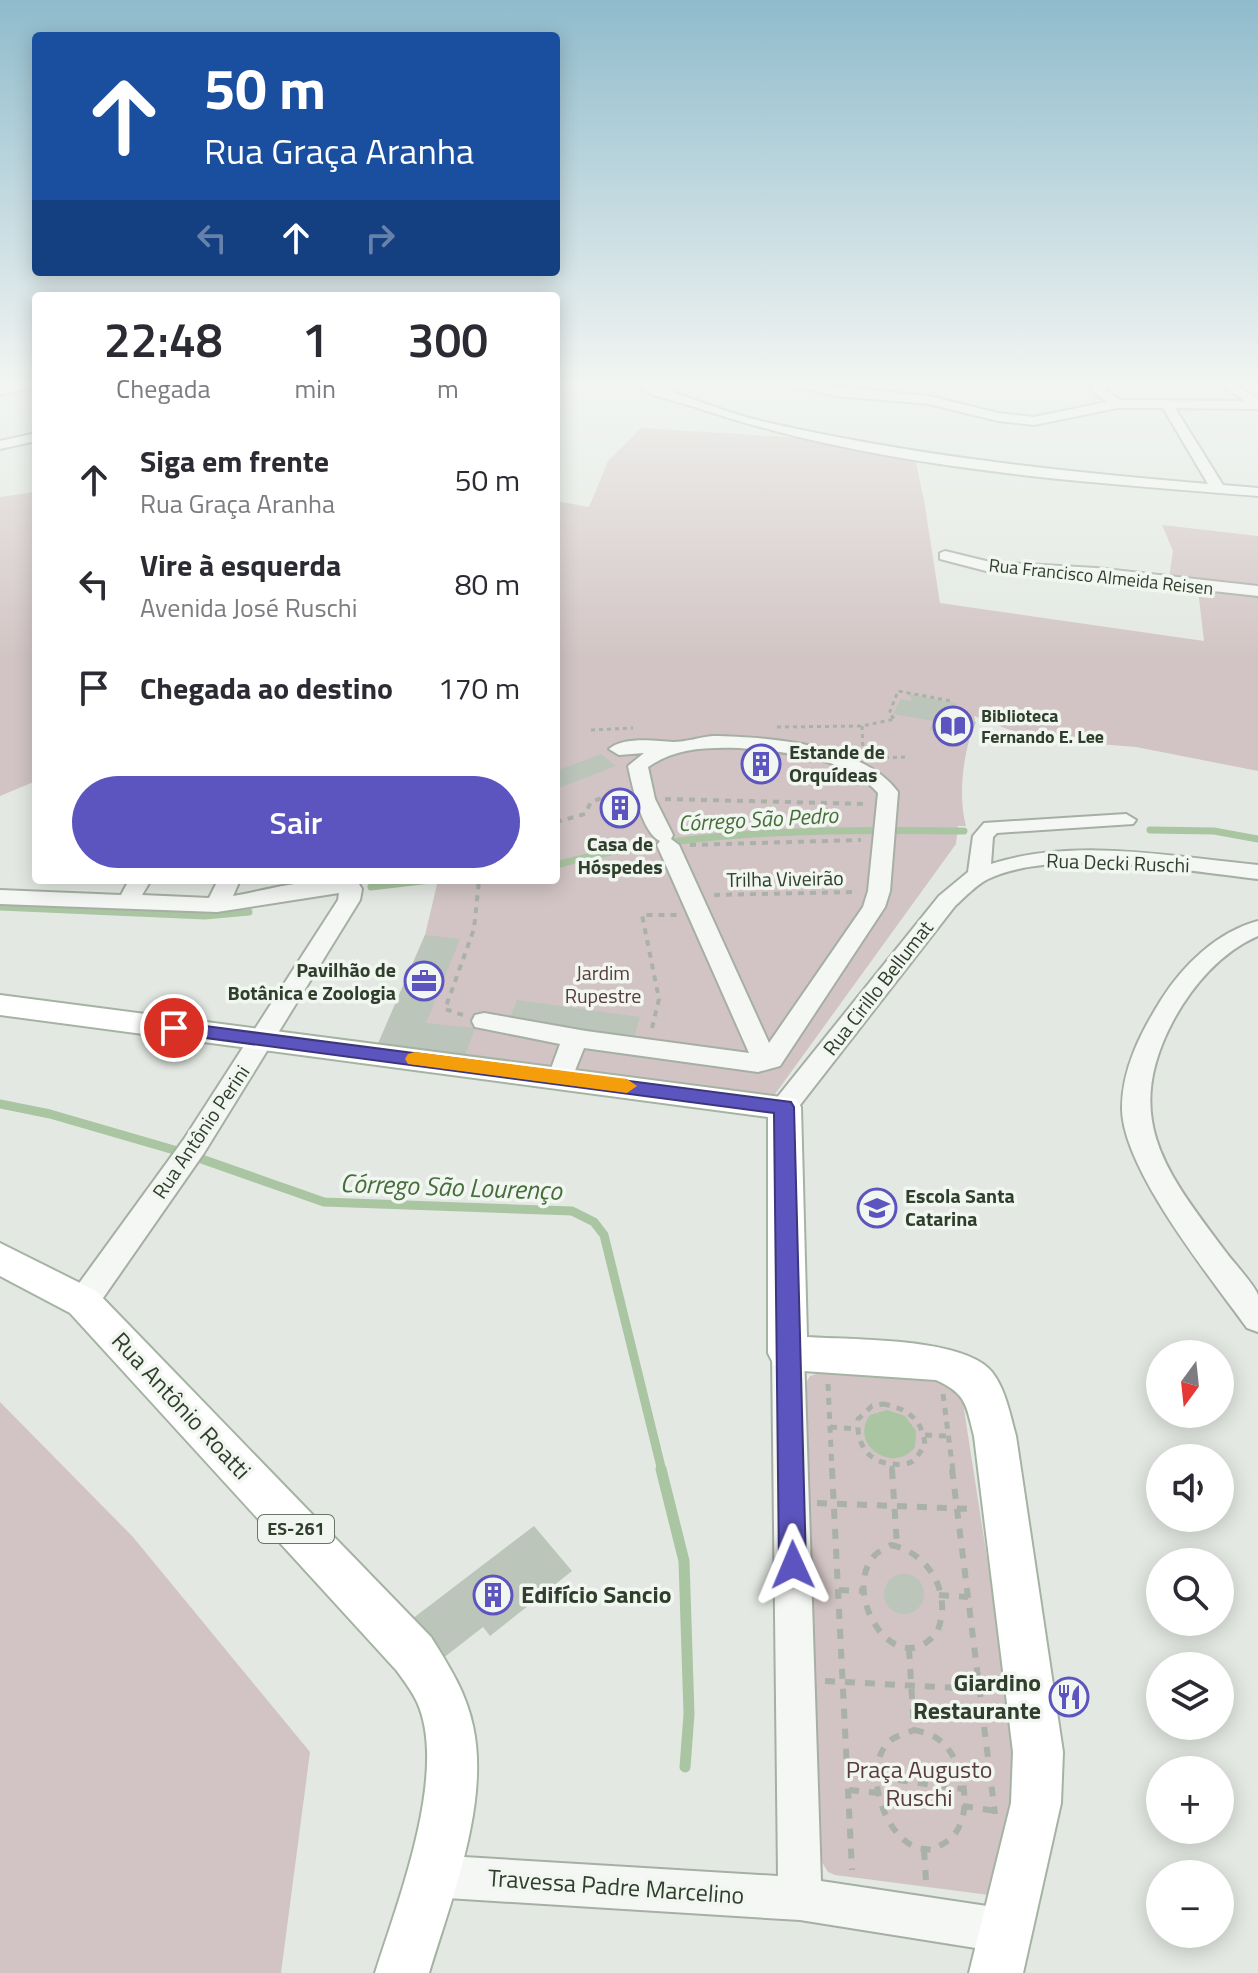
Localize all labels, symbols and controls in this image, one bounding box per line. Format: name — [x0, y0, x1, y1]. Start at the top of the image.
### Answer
text: 50 m — [204, 46, 326, 131]
icon: ahead — [72, 64, 176, 168]
text: Rua Graça Aranha — [204, 123, 474, 178]
icon: left — [190, 216, 234, 260]
icon: ahead — [274, 216, 318, 260]
icon: right — [358, 216, 402, 260]
text: 22:48 — [104, 303, 223, 376]
text: 1 — [302, 303, 329, 376]
text: 300 — [408, 303, 488, 376]
text: Chegada — [116, 369, 210, 408]
text: min — [294, 369, 336, 408]
text: m — [437, 369, 459, 408]
text: Siga em frente — [140, 438, 329, 484]
text: 50 m — [455, 457, 520, 503]
icon: ahead — [72, 458, 116, 502]
text: Rua Graça Aranha — [140, 484, 335, 523]
text: Vire à esquerda — [140, 542, 341, 588]
street label: Rua Francisco Almeida Reisen — [988, 551, 1215, 602]
text: 80 m — [455, 561, 520, 607]
icon: left — [72, 562, 116, 606]
text: Avenida José Ruschi — [140, 588, 357, 627]
text: Chegada ao destino — [140, 665, 393, 711]
text: 170 m — [438, 665, 520, 711]
icon: arrive — [72, 666, 116, 710]
place label: Biblioteca Fernando E. Lee — [981, 702, 1104, 750]
library icon: Biblioteca Fernando E. Lee — [932, 705, 974, 747]
place label: Estande de Orquídeas — [789, 736, 885, 790]
building icon: Estande de Orquídeas — [740, 743, 782, 785]
button: Sair — [72, 776, 520, 868]
building icon: Casa de Hóspedes — [599, 787, 641, 829]
water label: Córrego São Pedro — [677, 798, 840, 840]
place label: Casa de Hóspedes — [577, 828, 663, 882]
street label: Rua Decki Ruschi — [1046, 845, 1190, 880]
street label: Trilha Viveirão — [726, 862, 844, 895]
street label: Rua Cirillo Bellumat — [815, 913, 940, 1062]
place label: Pavilhão de Botânica e Zoologia — [227, 954, 396, 1008]
park label: Jardim Rupestre — [565, 957, 641, 1011]
office icon: Pavilhão de Botânica e Zoologia — [403, 960, 445, 1002]
pin — [140, 994, 208, 1062]
icon: arrive — [152, 1006, 196, 1050]
street label: Rua Antônio Perini — [144, 1058, 257, 1205]
water label: Córrego São Lourenço — [340, 1163, 564, 1210]
place label: Escola Santa Catarina — [905, 1180, 1015, 1234]
school or university icon: Escola Santa Catarina — [856, 1187, 898, 1229]
street label: Rua Antônio Roatti — [104, 1323, 260, 1487]
north arrow — [1146, 1340, 1234, 1428]
map controls — [1146, 1340, 1234, 1948]
button: sound — [1146, 1444, 1234, 1532]
road number: ES-261 — [258, 1515, 334, 1543]
position arrow — [751, 1523, 835, 1607]
button: search — [1146, 1548, 1234, 1636]
building icon: Edifício Sancio — [472, 1574, 514, 1616]
place label: Edifício Sancio — [521, 1576, 672, 1612]
button: layers — [1146, 1652, 1234, 1740]
place label: Giardino Restaurante — [913, 1664, 1041, 1728]
restaurant icon: Giardino Restaurante — [1048, 1676, 1090, 1718]
park label: Praça Augusto Ruschi — [846, 1751, 992, 1815]
button: + — [1146, 1756, 1234, 1844]
street label: Travessa Padre Marcelino — [487, 1859, 746, 1913]
button: − — [1146, 1860, 1234, 1948]

